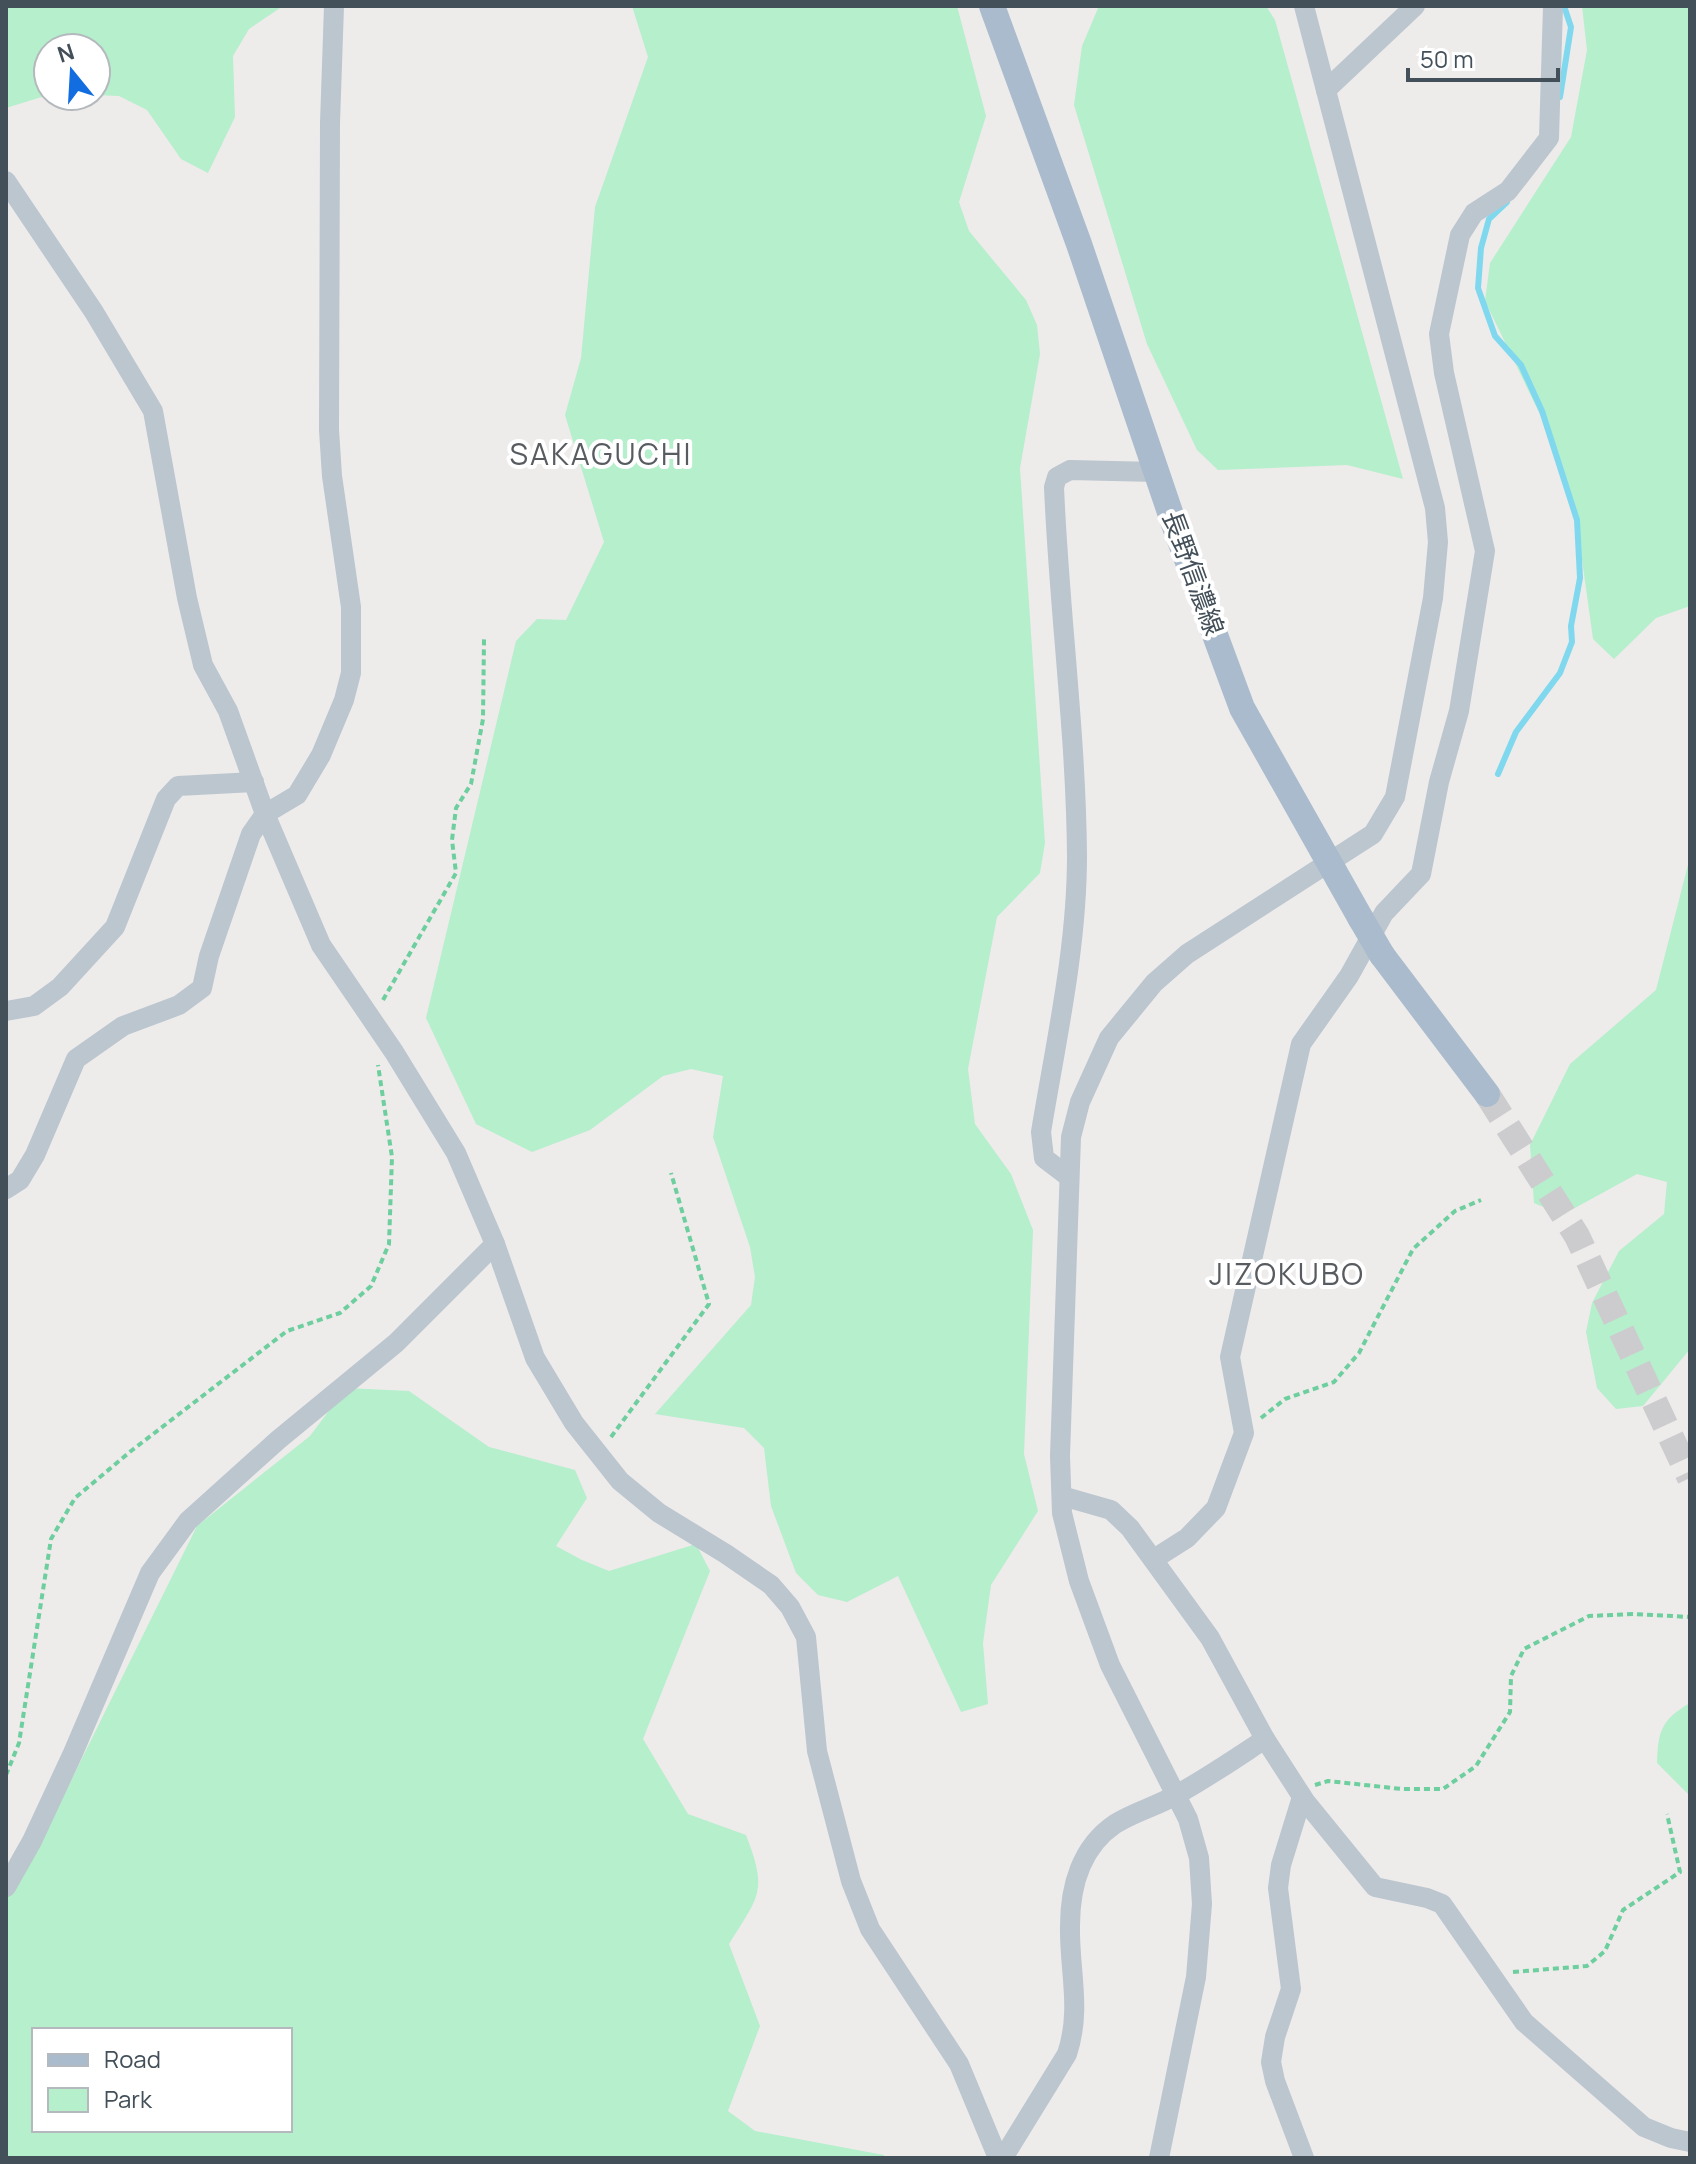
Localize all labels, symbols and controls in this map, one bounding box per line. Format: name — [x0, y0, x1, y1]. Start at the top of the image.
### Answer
north arrow — [32, 32, 112, 112]
scale bar — [1408, 32, 1558, 82]
text: N — [54, 36, 78, 70]
text: 50 m — [1420, 42, 1474, 75]
district label: SAKAGUCHI — [510, 433, 692, 474]
street label: 長野信濃線 — [1155, 505, 1233, 640]
district label: JIZOKUBO — [1209, 1253, 1365, 1294]
legend — [32, 2028, 292, 2132]
text: Road — [104, 2042, 161, 2075]
text: Park — [104, 2082, 153, 2115]

